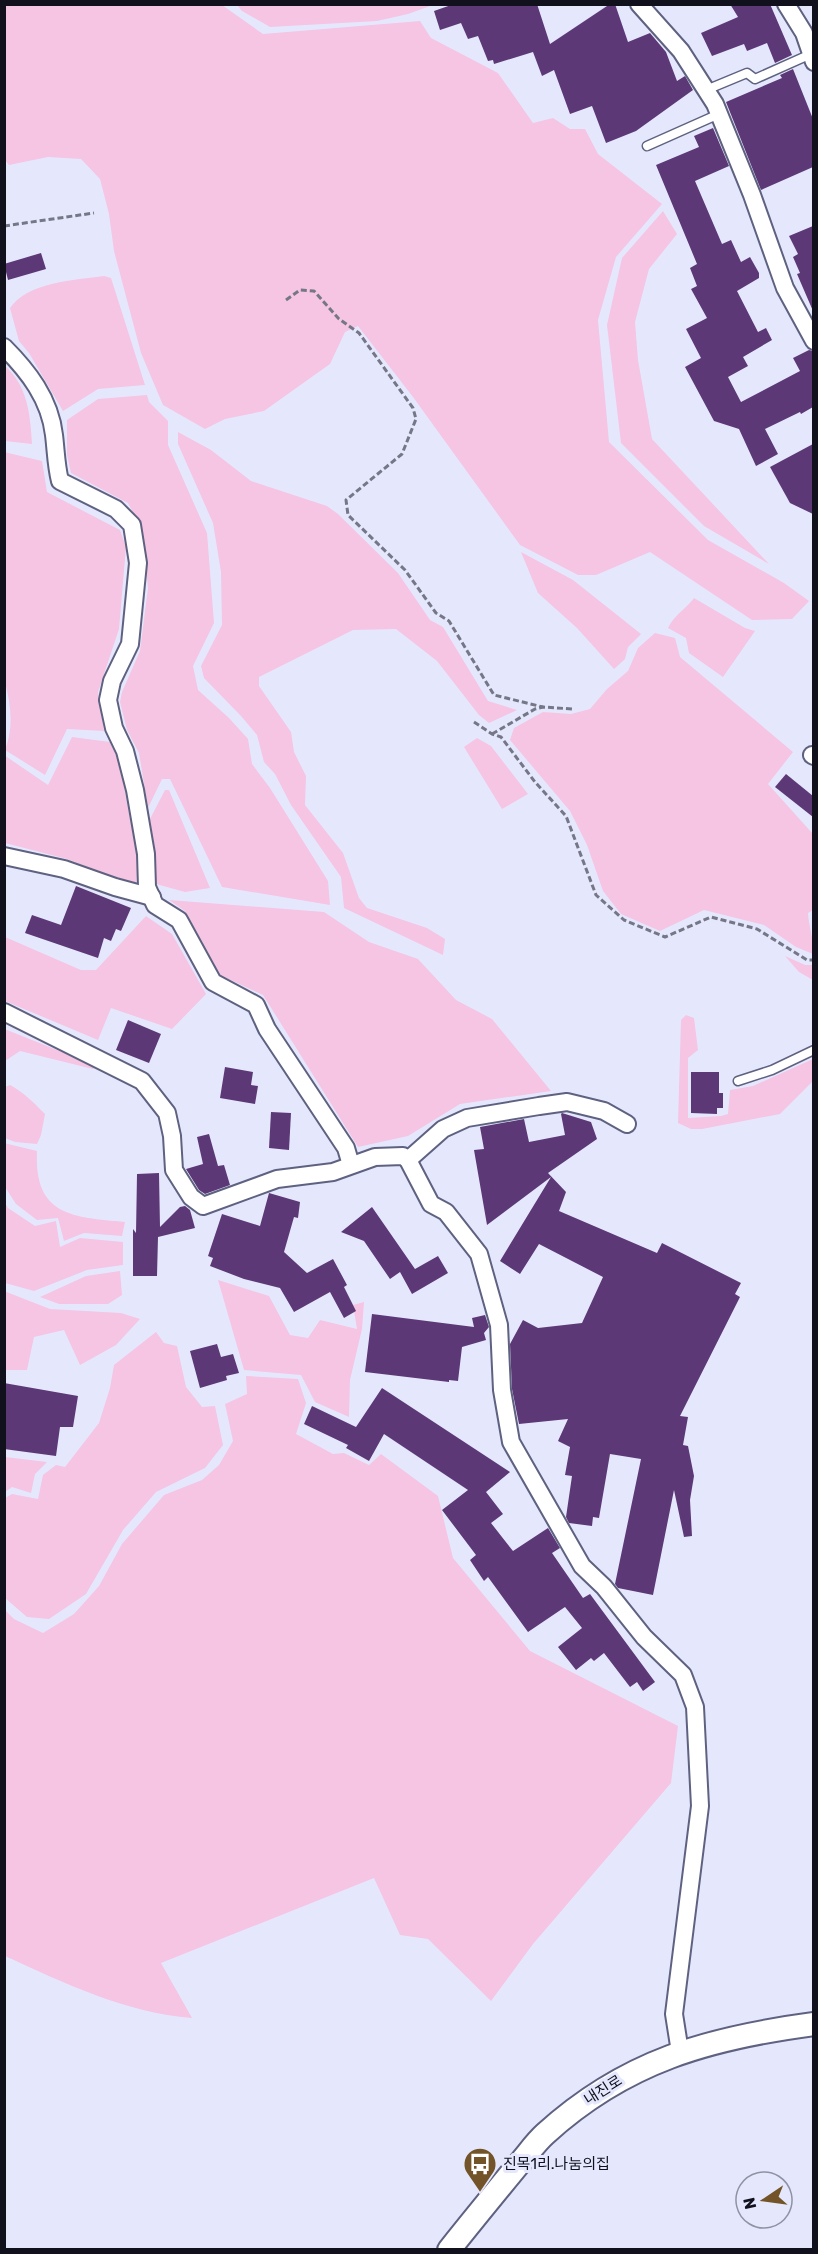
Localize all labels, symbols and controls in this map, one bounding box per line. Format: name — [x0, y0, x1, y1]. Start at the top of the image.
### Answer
street label: 내진로 — [581, 2071, 625, 2109]
bus stop icon: 진목1리.나눔의집 — [462, 2146, 498, 2193]
place label: 진목1리.나눔의집 — [503, 2155, 610, 2173]
north arrow — [734, 2170, 794, 2230]
text: N — [739, 2196, 760, 2211]

